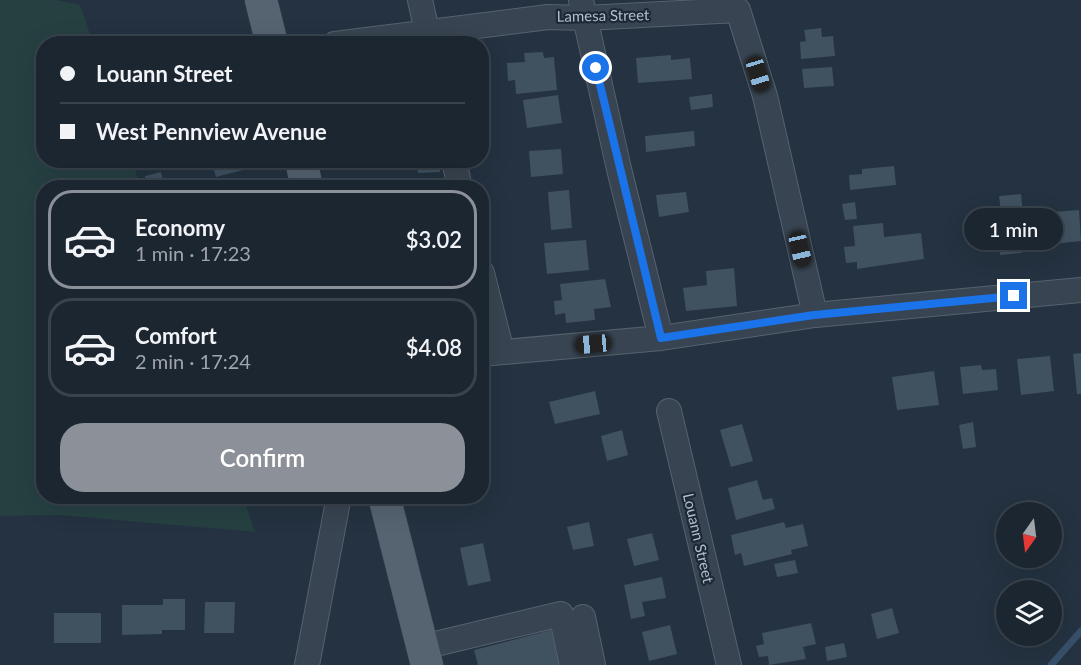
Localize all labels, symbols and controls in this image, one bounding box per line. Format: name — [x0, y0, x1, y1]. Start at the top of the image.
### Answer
street label: Lamesa Street — [556, 5, 650, 25]
route start — [582, 54, 609, 81]
car — [744, 54, 772, 94]
text: Louann Street — [96, 60, 232, 87]
text: West Pennview Avenue — [96, 118, 327, 145]
callout: 1 min — [964, 209, 1064, 251]
icon: car — [63, 213, 117, 267]
text: Economy — [135, 214, 225, 241]
text: 1 min — [989, 217, 1038, 241]
text: $3.02 — [406, 226, 462, 253]
car — [787, 229, 813, 269]
text: 1 min · 17:23 — [135, 241, 251, 265]
route end — [1000, 282, 1027, 309]
icon: car — [63, 321, 117, 375]
text: Comfort — [135, 322, 217, 349]
car — [574, 333, 612, 355]
text: $4.08 — [406, 334, 462, 361]
text: 2 min · 17:24 — [135, 349, 251, 373]
button: Confirm — [60, 423, 465, 492]
street label: Louann Street — [680, 491, 718, 585]
north arrow — [996, 502, 1062, 568]
map controls — [996, 502, 1062, 646]
button: layers — [996, 580, 1062, 646]

